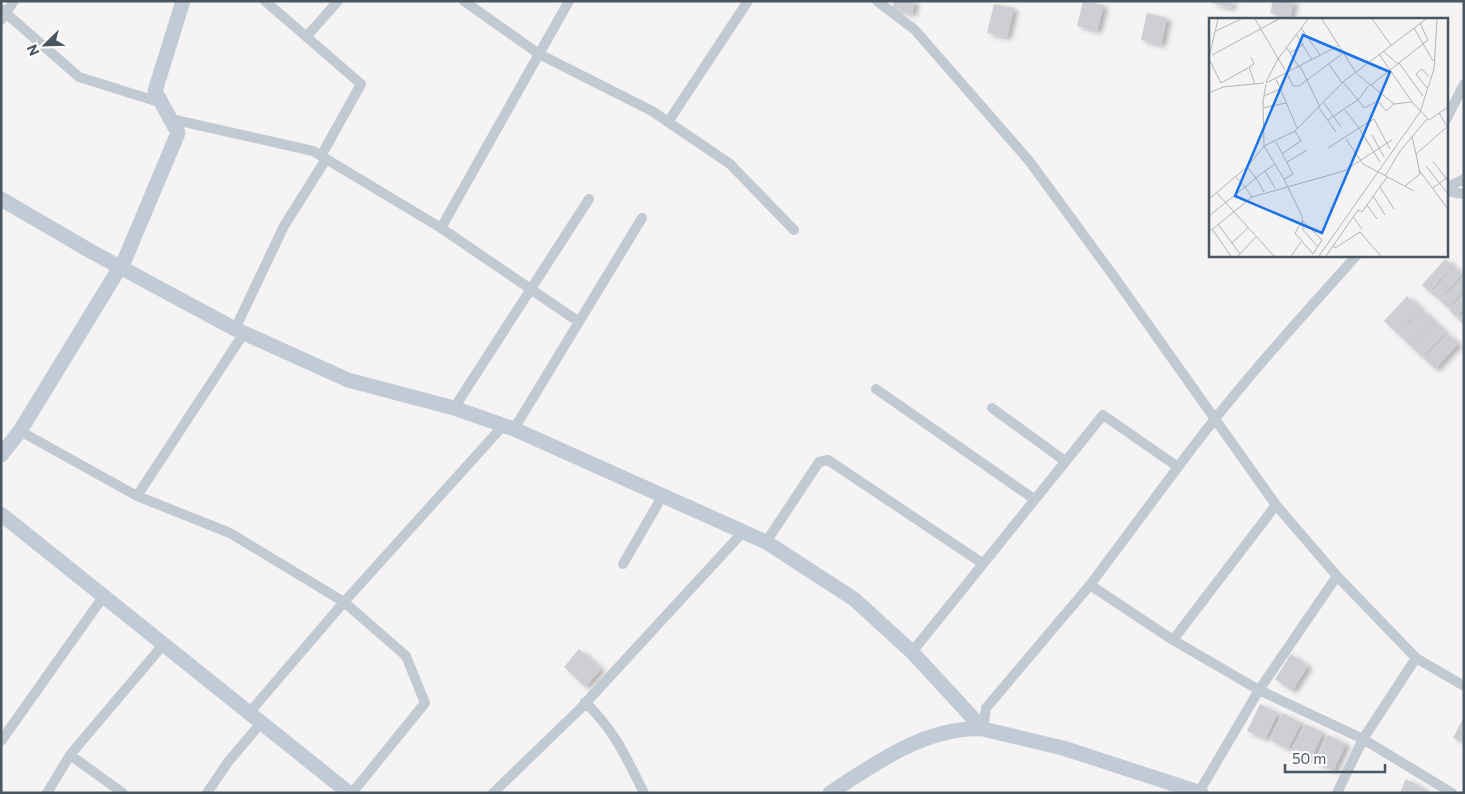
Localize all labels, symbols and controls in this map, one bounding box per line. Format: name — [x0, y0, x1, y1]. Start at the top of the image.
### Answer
inset map — [1209, 18, 1448, 256]
north arrow — [20, 20, 70, 70]
text: N — [23, 42, 42, 58]
scale bar — [1285, 742, 1385, 774]
text: 50 m — [1292, 749, 1326, 767]

